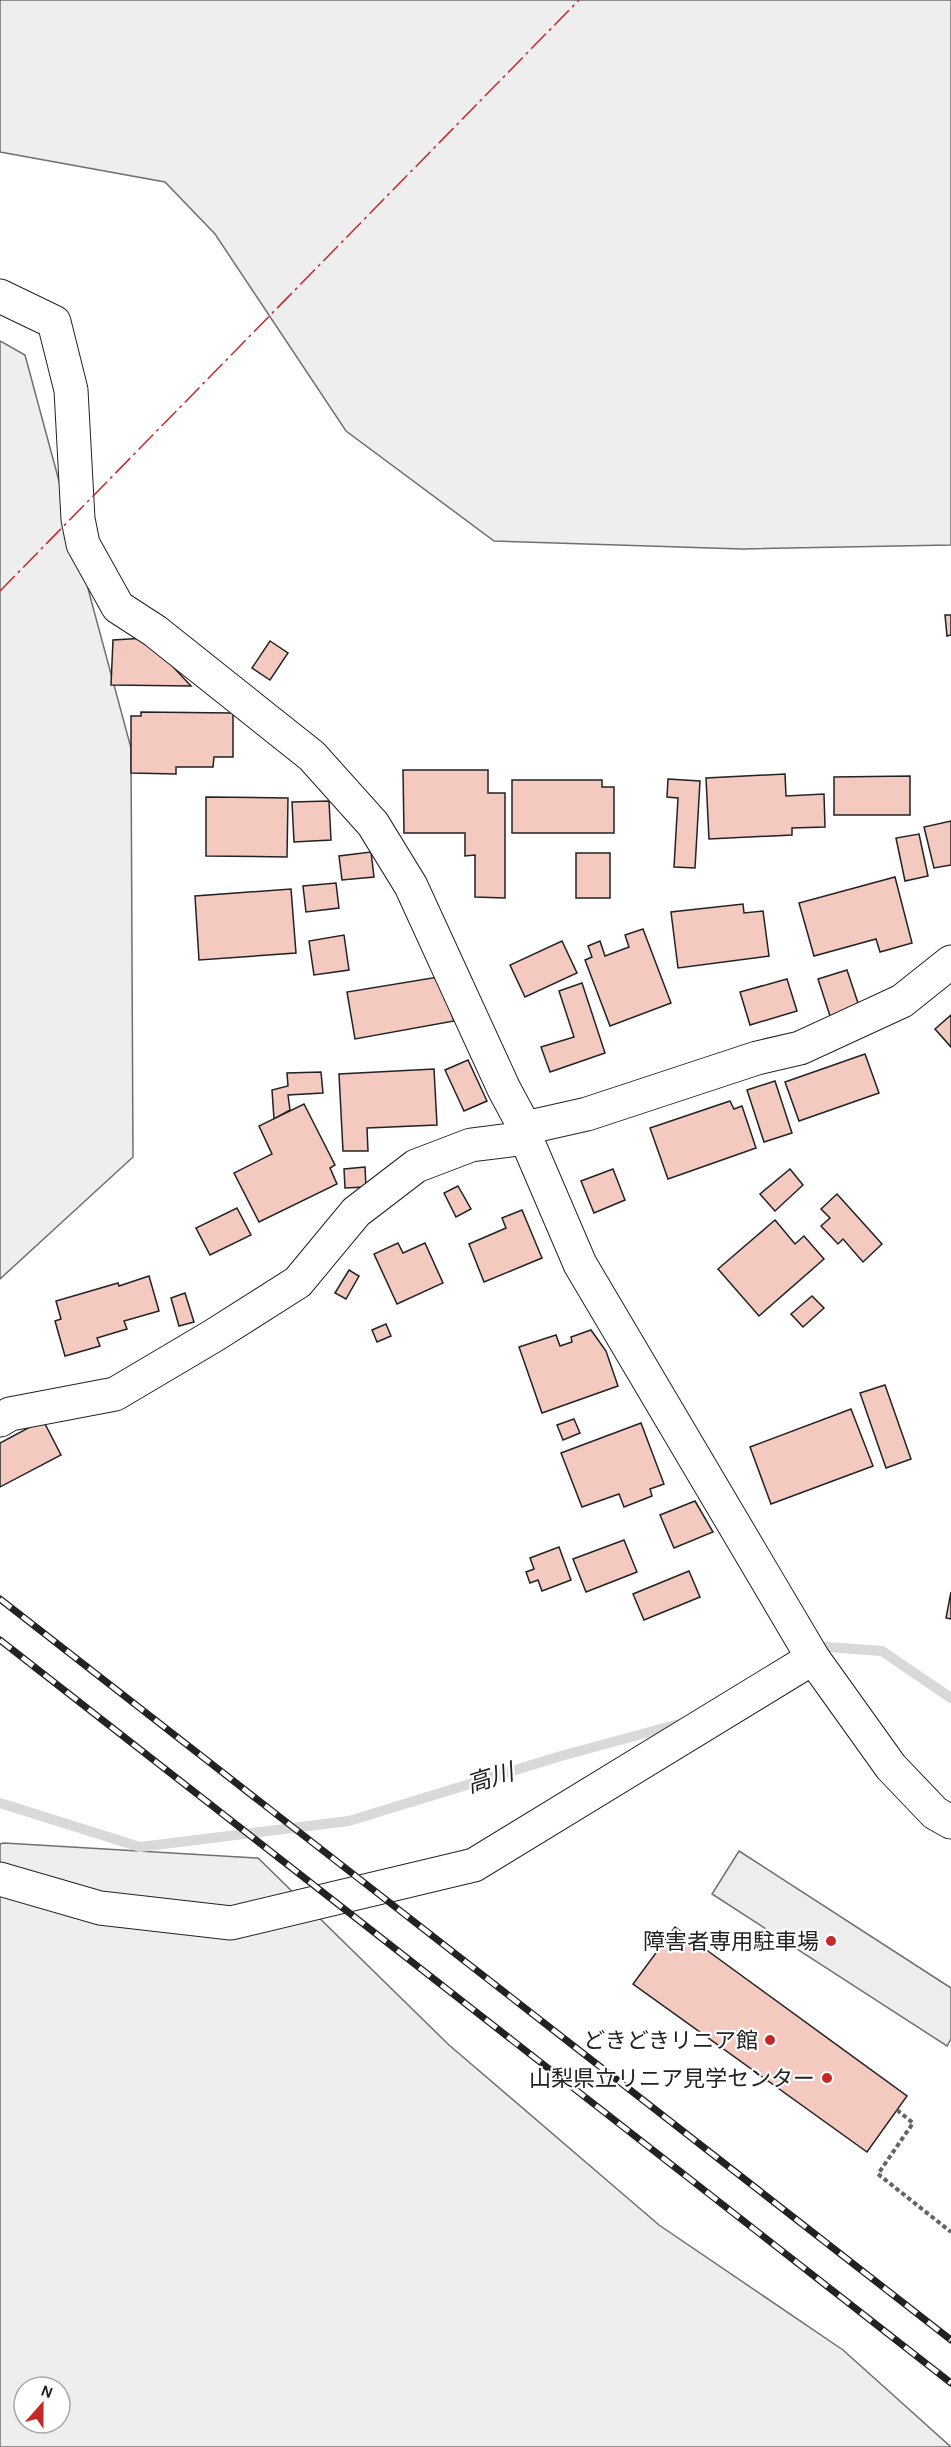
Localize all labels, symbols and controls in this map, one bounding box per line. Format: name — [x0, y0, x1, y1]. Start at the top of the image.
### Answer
water label: 高川 — [463, 1757, 520, 1798]
place label: 障害者専用駐車場 — [643, 1929, 819, 1955]
marker: 障害者専用駐車場 — [824, 1934, 838, 1948]
place label: どきどきリニア館 — [583, 2028, 758, 2054]
marker: どきどきリニア館 — [763, 2033, 777, 2047]
place label: 山梨県立リニア見学センター — [529, 2066, 815, 2092]
marker: 山梨県立リニア見学センター — [820, 2071, 834, 2085]
north arrow — [12, 2375, 72, 2435]
text: N — [38, 2381, 56, 2402]

